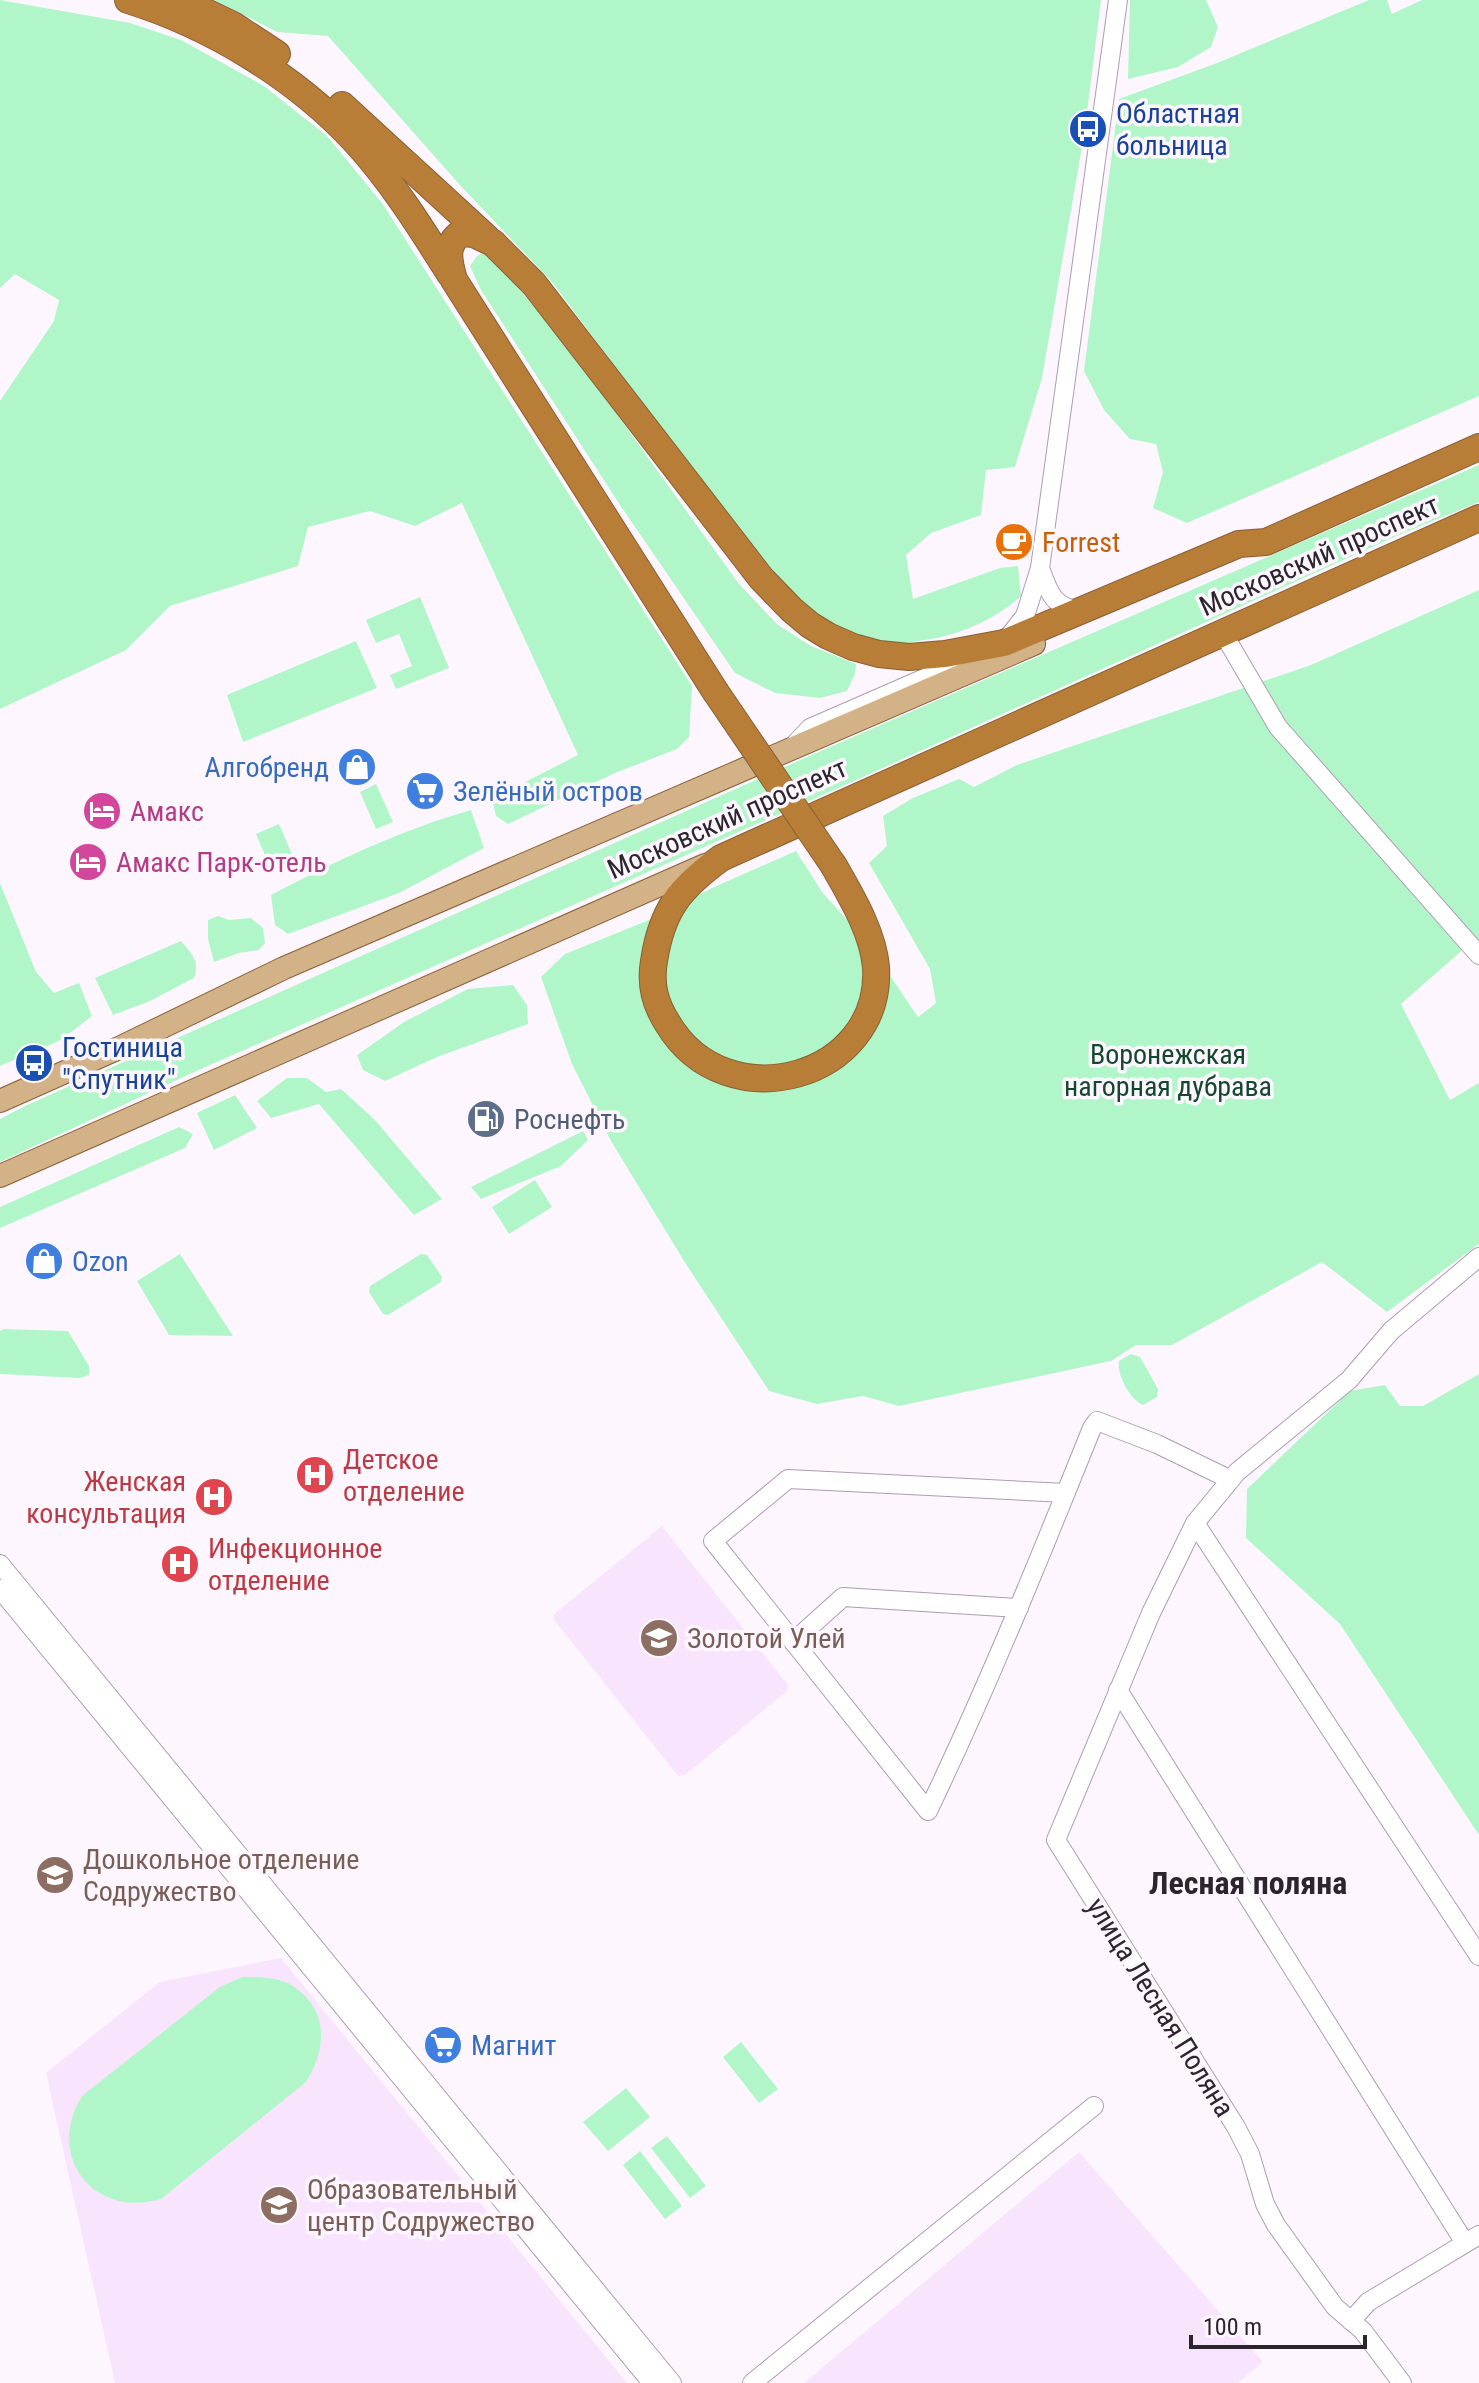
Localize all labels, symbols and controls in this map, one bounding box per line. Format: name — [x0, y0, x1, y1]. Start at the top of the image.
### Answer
place label: Областная больница — [1116, 97, 1240, 162]
bus stop icon: Областная больница — [1067, 108, 1109, 150]
street label: Московский проспект — [1194, 488, 1444, 623]
cafe icon: Forrest — [993, 521, 1035, 563]
place label: Forrest — [1042, 526, 1120, 559]
shop icon: Алгобренд — [336, 746, 378, 788]
place label: Алгобренд — [205, 751, 329, 784]
street label: Московский проспект — [602, 751, 852, 886]
supermarket icon: Зелёный остров — [404, 770, 446, 812]
place label: Зелёный остров — [453, 775, 643, 808]
hotel icon: Амакс — [81, 790, 123, 832]
place label: Амакс — [130, 795, 204, 828]
hotel icon: Амакс Парк-отель — [67, 841, 109, 883]
place label: Амакс Парк-отель — [116, 846, 327, 879]
place label: Гостиница "Спутник" — [62, 1031, 183, 1096]
park label: Воронежская нагорная дубрава — [1064, 1038, 1272, 1103]
bus stop icon: Гостиница "Спутник" — [13, 1042, 55, 1084]
fuel station icon: Роснефть — [465, 1098, 507, 1140]
place label: Роснефть — [514, 1103, 626, 1136]
shop icon: Ozon — [23, 1240, 65, 1282]
place label: Ozon — [72, 1245, 129, 1278]
place label: Детское отделение — [343, 1443, 465, 1508]
hospital icon: Детское отделение — [294, 1454, 336, 1496]
place label: Женская консультация — [26, 1465, 186, 1530]
hospital icon: Женская консультация — [193, 1476, 235, 1518]
place label: Инфекционное отделение — [208, 1532, 382, 1597]
hospital icon: Инфекционное отделение — [159, 1543, 201, 1585]
school or university icon: Золотой Улей — [638, 1617, 680, 1659]
place label: Золотой Улей — [687, 1622, 846, 1655]
place label: Дошкольное отделение Содружество — [83, 1843, 359, 1908]
school or university icon: Дошкольное отделение Содружество — [34, 1854, 76, 1896]
district label: Лесная поляна — [1149, 1864, 1347, 1902]
street label: улица Лесная Поляна — [1080, 1892, 1241, 2123]
supermarket icon: Магнит — [422, 2024, 464, 2066]
place label: Магнит — [471, 2029, 556, 2062]
place label: Образовательный центр Содружество — [307, 2173, 535, 2238]
school or university icon: Образовательный центр Содружество — [258, 2184, 300, 2226]
scale bar — [1191, 2299, 1365, 2349]
text: 100 m — [1203, 2313, 1262, 2341]

